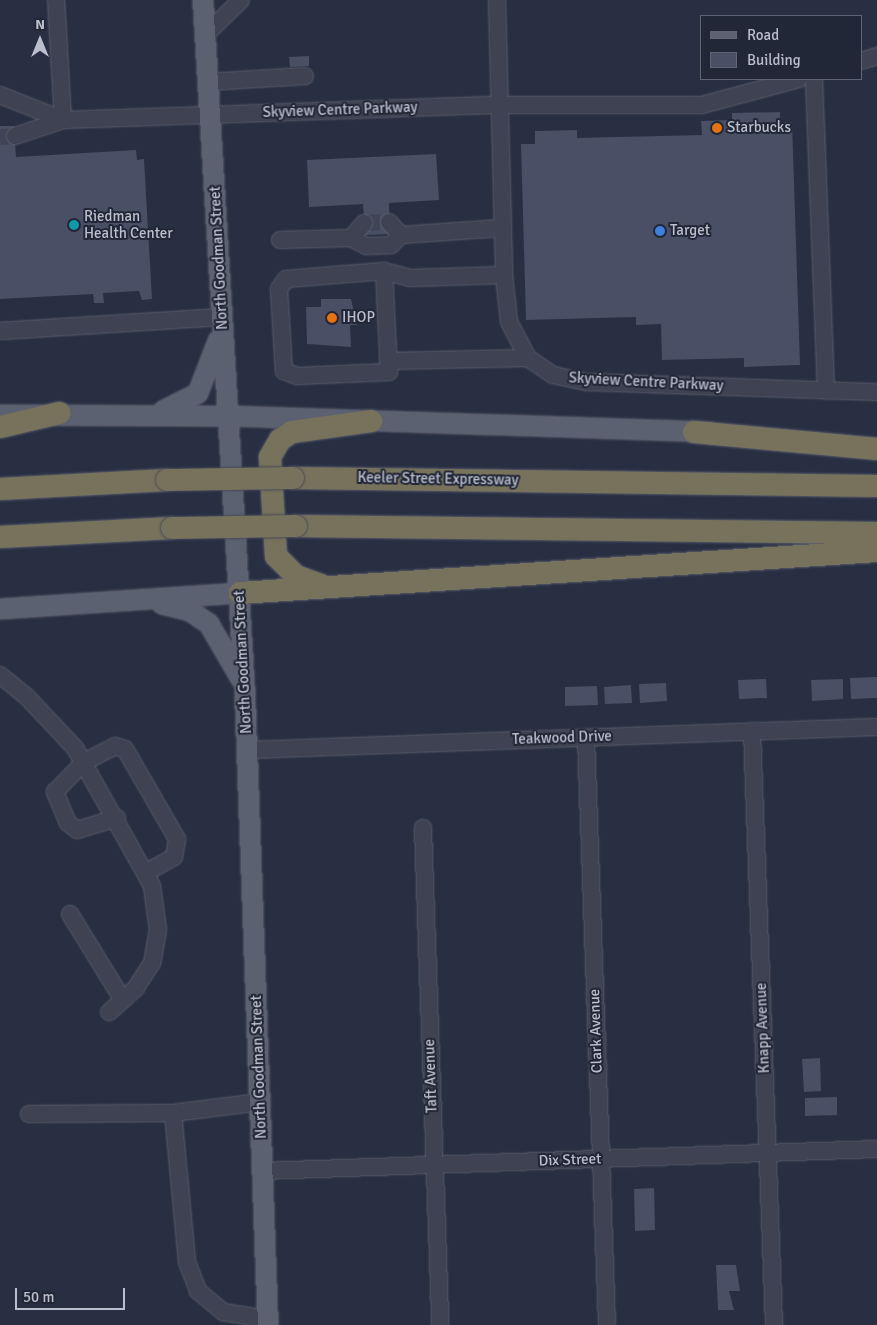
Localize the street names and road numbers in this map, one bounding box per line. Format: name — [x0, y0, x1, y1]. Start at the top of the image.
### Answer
street label: Skyview Centre Parkway — [262, 98, 418, 122]
street label: North Goodman Street — [206, 186, 232, 330]
street label: Skyview Centre Parkway — [568, 369, 724, 395]
street label: Keeler Street Expressway — [357, 469, 519, 489]
street label: North Goodman Street — [230, 590, 256, 734]
street label: Teakwood Drive — [512, 727, 612, 749]
street label: Knapp Avenue — [752, 982, 774, 1074]
street label: Clark Avenue — [586, 989, 606, 1073]
street label: North Goodman Street — [247, 995, 271, 1139]
street label: Taft Avenue — [421, 1039, 441, 1113]
street label: Dix Street — [538, 1150, 602, 1170]

